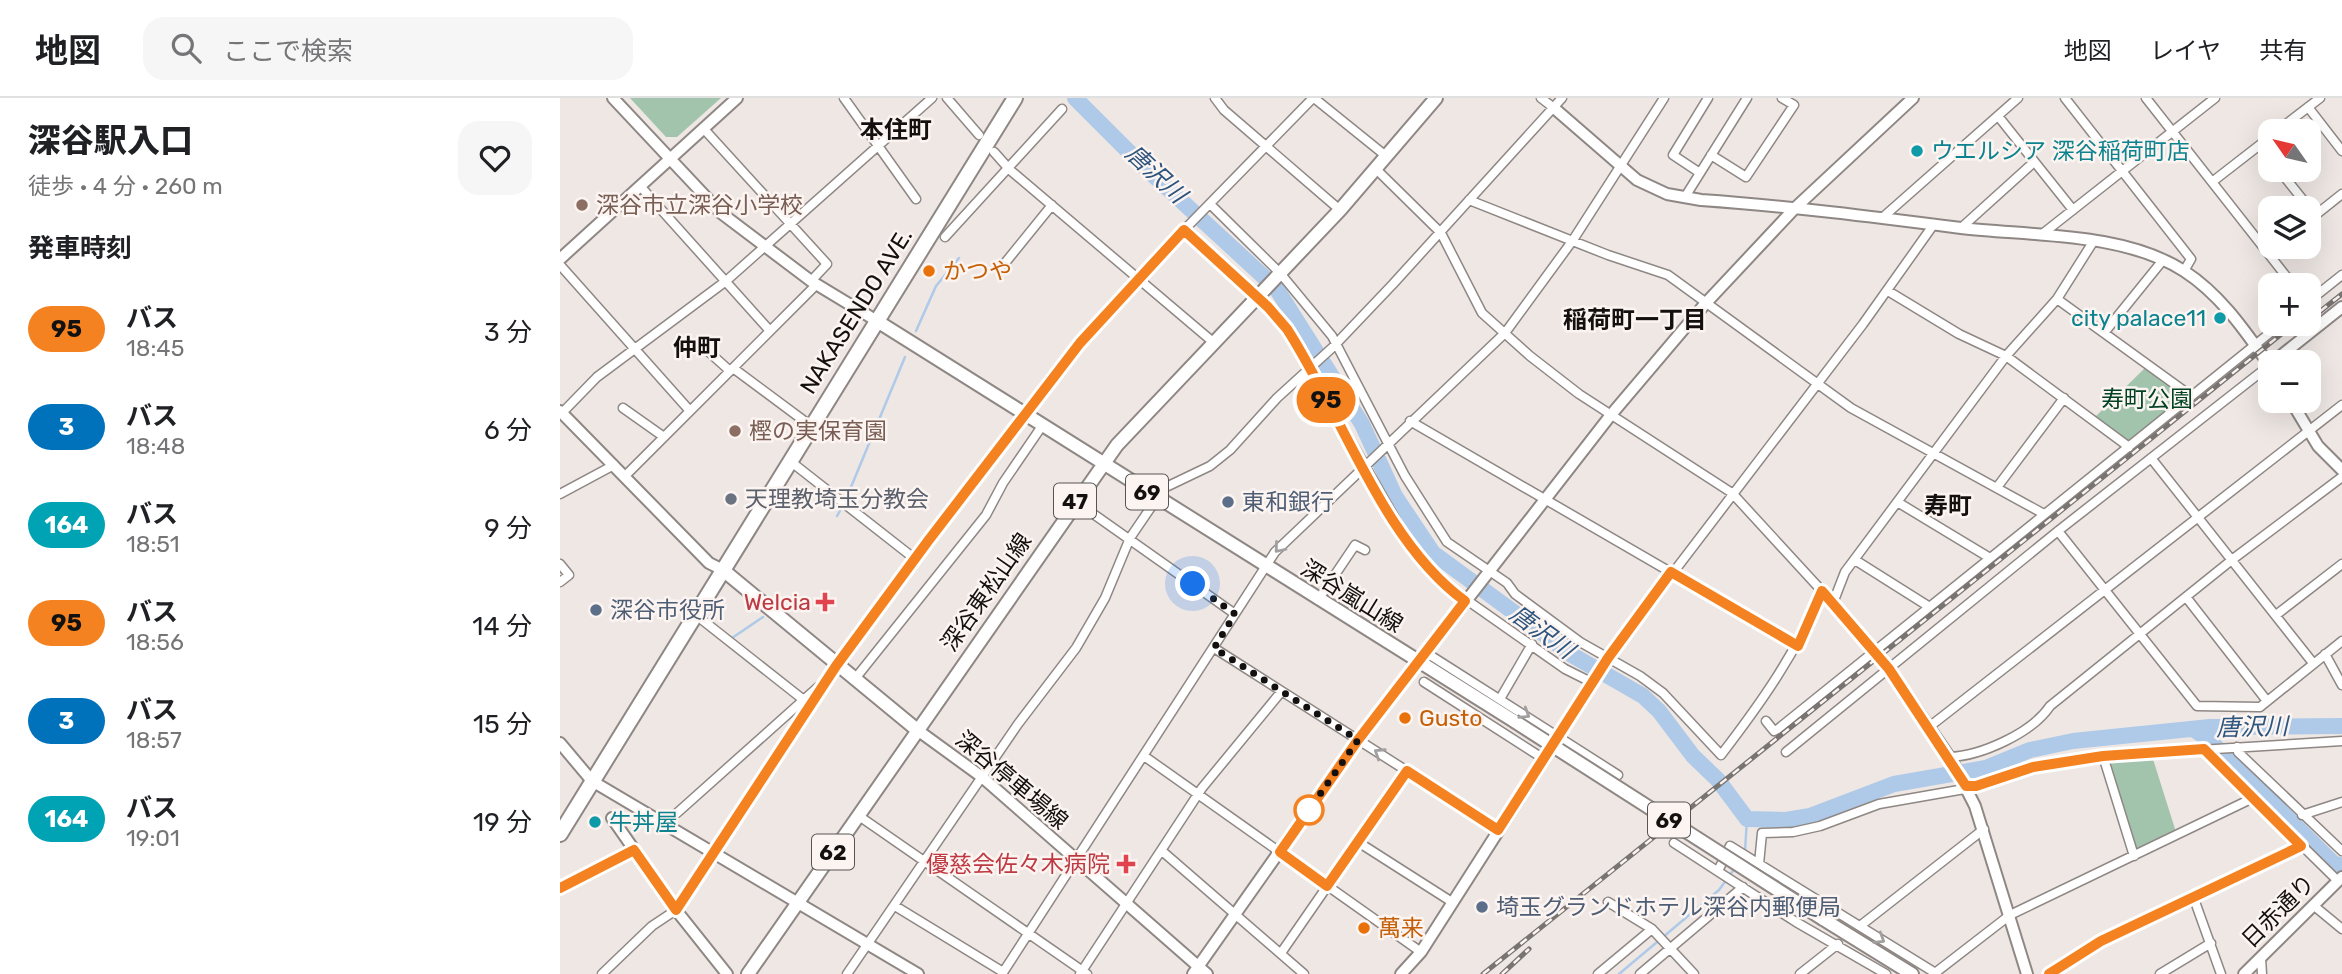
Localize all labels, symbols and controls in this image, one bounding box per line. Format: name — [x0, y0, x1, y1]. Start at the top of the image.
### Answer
search box — [143, 17, 633, 80]
icon: search — [167, 29, 205, 67]
text: 地図 — [35, 31, 101, 70]
text: ここで検索 — [223, 36, 353, 67]
text: 地図 — [2064, 37, 2112, 65]
text: レイヤ — [2150, 37, 2221, 65]
text: 共有 — [2259, 37, 2307, 65]
district label: 本住町 — [860, 116, 932, 144]
north arrow — [2258, 119, 2320, 182]
map controls — [2258, 119, 2321, 413]
text: 深谷駅入口 — [28, 121, 193, 160]
button: heart — [458, 121, 532, 195]
place label: ウエルシア 深谷稲荷町店 — [1931, 137, 2190, 165]
water label: 唐沢川 — [1120, 139, 1194, 211]
marker: ウエルシア 深谷稲荷町店 — [1909, 143, 1925, 159]
text: 徒歩 · 4 分 · 260 m — [28, 172, 223, 200]
place label: 深谷市立深谷小学校 — [596, 191, 803, 219]
button: layers — [2258, 196, 2321, 259]
marker: 深谷市立深谷小学校 — [574, 197, 590, 213]
street label: NAKASENDO AVE. — [794, 223, 918, 399]
text: 発車時刻 — [28, 233, 132, 264]
place label: かつや — [943, 257, 1012, 285]
marker: かつや — [921, 263, 937, 279]
button: + — [2258, 273, 2321, 336]
text: バス — [126, 303, 178, 334]
place label: city palace11 — [2071, 304, 2206, 332]
district label: 稲荷町一丁目 — [1563, 306, 1707, 334]
marker: city palace11 — [2212, 310, 2228, 326]
text: 95 — [51, 315, 82, 343]
text: 3 分 — [484, 317, 532, 348]
text: 18:45 — [126, 334, 184, 362]
district label: 仲町 — [673, 334, 721, 362]
button: − — [2258, 350, 2321, 413]
line badge: 95 — [1294, 377, 1358, 423]
park label: 寿町公園 — [2101, 385, 2193, 413]
text: 95 — [1311, 386, 1341, 414]
text: バス — [126, 401, 178, 432]
text: 3 — [59, 413, 74, 441]
text: 6 分 — [484, 415, 532, 446]
place label: 樫の実保育園 — [749, 417, 887, 445]
marker: 樫の実保育園 — [727, 423, 743, 439]
text: 18:48 — [126, 432, 185, 460]
road number: 69 — [1126, 474, 1168, 510]
road number: 47 — [1054, 484, 1096, 518]
place label: 天理教埼玉分教会 — [745, 485, 929, 513]
place label: 東和銀行 — [1242, 488, 1334, 516]
marker: 天理教埼玉分教会 — [723, 491, 739, 507]
district label: 寿町 — [1924, 492, 1972, 520]
marker: 東和銀行 — [1220, 494, 1236, 510]
text: バス — [126, 499, 178, 530]
text: 164 — [45, 511, 88, 539]
text: 9 分 — [484, 513, 532, 544]
street label: 深谷東松山線 — [935, 527, 1037, 657]
text: 18:51 — [126, 530, 180, 558]
one-way arrow — [1275, 539, 1287, 552]
street label: 深谷嵐山線 — [1296, 554, 1408, 638]
your location — [1175, 566, 1210, 601]
place label: Welcia — [744, 588, 811, 616]
marker: Welcia — [817, 594, 833, 610]
place label: 深谷市役所 — [610, 596, 725, 624]
text: バス — [126, 597, 178, 628]
water label: 唐沢川 — [1505, 600, 1582, 666]
marker: 深谷市役所 — [588, 602, 604, 618]
text: 95 — [51, 609, 82, 637]
text: 14 分 — [472, 611, 532, 642]
text: 18:56 — [126, 628, 184, 656]
text: バス — [126, 695, 178, 726]
place label: Gusto — [1419, 704, 1482, 732]
one-way arrow — [1517, 706, 1530, 719]
text: 3 — [59, 707, 74, 735]
text: 15 分 — [473, 709, 532, 740]
marker: Gusto — [1397, 710, 1413, 726]
water label: 唐沢川 — [2216, 712, 2291, 742]
street label: 深谷停車場線 — [950, 725, 1074, 835]
text: 18:57 — [126, 726, 182, 754]
one-way arrow — [1373, 749, 1386, 762]
text: バス — [126, 793, 178, 824]
unlabelled marker — [1294, 795, 1324, 825]
road number: 69 — [1648, 802, 1690, 838]
text: 164 — [45, 805, 88, 833]
text: 19 分 — [473, 807, 532, 838]
place label: 牛丼屋 — [609, 808, 678, 836]
marker: 牛丼屋 — [587, 814, 603, 830]
text: 19:01 — [126, 824, 180, 852]
road number: 62 — [812, 834, 854, 870]
place label: 優慈会佐々木病院 — [926, 850, 1110, 878]
marker: 優慈会佐々木病院 — [1116, 854, 1136, 874]
street label: 日赤通り — [2236, 869, 2320, 953]
place label: 埼玉グランドホテル深谷内郵便局 — [1496, 893, 1841, 921]
marker: 埼玉グランドホテル深谷内郵便局 — [1474, 899, 1490, 915]
place label: 萬来 — [1378, 914, 1424, 942]
marker: 萬来 — [1356, 920, 1372, 936]
one-way arrow — [1872, 930, 1885, 943]

